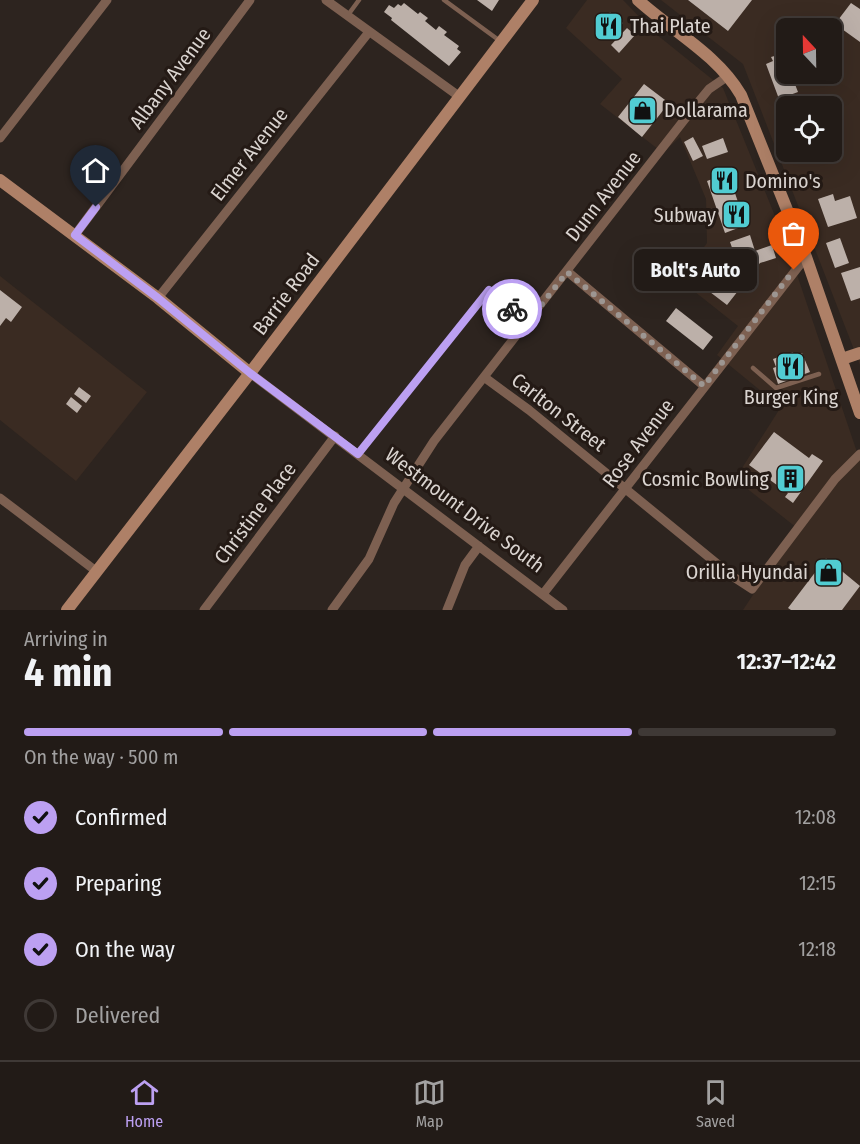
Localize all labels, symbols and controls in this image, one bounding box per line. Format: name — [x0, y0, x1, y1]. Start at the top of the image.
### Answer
restaurant icon: Thai Plate — [593, 10, 625, 42]
place label: Thai Plate — [630, 14, 711, 38]
north arrow — [776, 18, 842, 84]
map controls — [776, 18, 842, 162]
street label: Albany Avenue — [124, 23, 216, 133]
shop icon: Dollarama — [627, 94, 659, 126]
button: locate — [776, 96, 842, 162]
place label: Dollarama — [664, 98, 748, 122]
street label: Elmer Avenue — [205, 103, 293, 205]
pin — [70, 145, 121, 207]
street label: Dunn Avenue — [560, 146, 646, 246]
icon: home — [79, 154, 112, 187]
restaurant icon: Domino's — [708, 165, 740, 197]
place label: Domino's — [745, 169, 821, 193]
restaurant icon: Subway — [721, 199, 753, 231]
place label: Subway — [654, 203, 716, 227]
pin — [768, 208, 819, 270]
icon: bag — [777, 217, 810, 250]
street label: Barrie Road — [248, 249, 324, 339]
callout: Bolt's Auto — [635, 249, 758, 291]
text: Bolt's Auto — [651, 258, 740, 282]
courier — [482, 279, 542, 339]
icon: bike — [496, 293, 529, 326]
restaurant icon: Burger King — [775, 351, 807, 383]
street label: Carlton Street — [507, 368, 611, 457]
place label: Burger King — [744, 385, 839, 409]
street label: Rose Avenue — [597, 394, 679, 492]
street label: Westmount Drive South — [381, 442, 549, 578]
street label: Christine Place — [209, 457, 301, 569]
building icon: Cosmic Bowling — [774, 463, 806, 495]
place label: Cosmic Bowling — [642, 467, 770, 491]
shop icon: Orillia Hyundai — [813, 556, 845, 588]
place label: Orillia Hyundai — [686, 560, 808, 584]
text: Arriving in — [24, 627, 108, 651]
text: 12:37–12:42 — [737, 648, 836, 675]
text: 4 min — [24, 650, 112, 696]
text: On the way · 500 m — [24, 745, 178, 769]
icon: check — [24, 801, 57, 834]
text: Confirmed — [75, 804, 168, 831]
text: 12:08 — [795, 805, 836, 829]
icon: check — [24, 867, 57, 900]
text: Preparing — [75, 870, 161, 897]
text: 12:15 — [799, 871, 836, 895]
icon: check — [24, 933, 57, 966]
text: On the way — [75, 936, 175, 963]
text: 12:18 — [798, 937, 836, 961]
text: Delivered — [75, 1002, 160, 1029]
tab: Home — [125, 1076, 163, 1131]
tab: Map — [413, 1076, 446, 1131]
tab: Saved — [696, 1076, 735, 1131]

